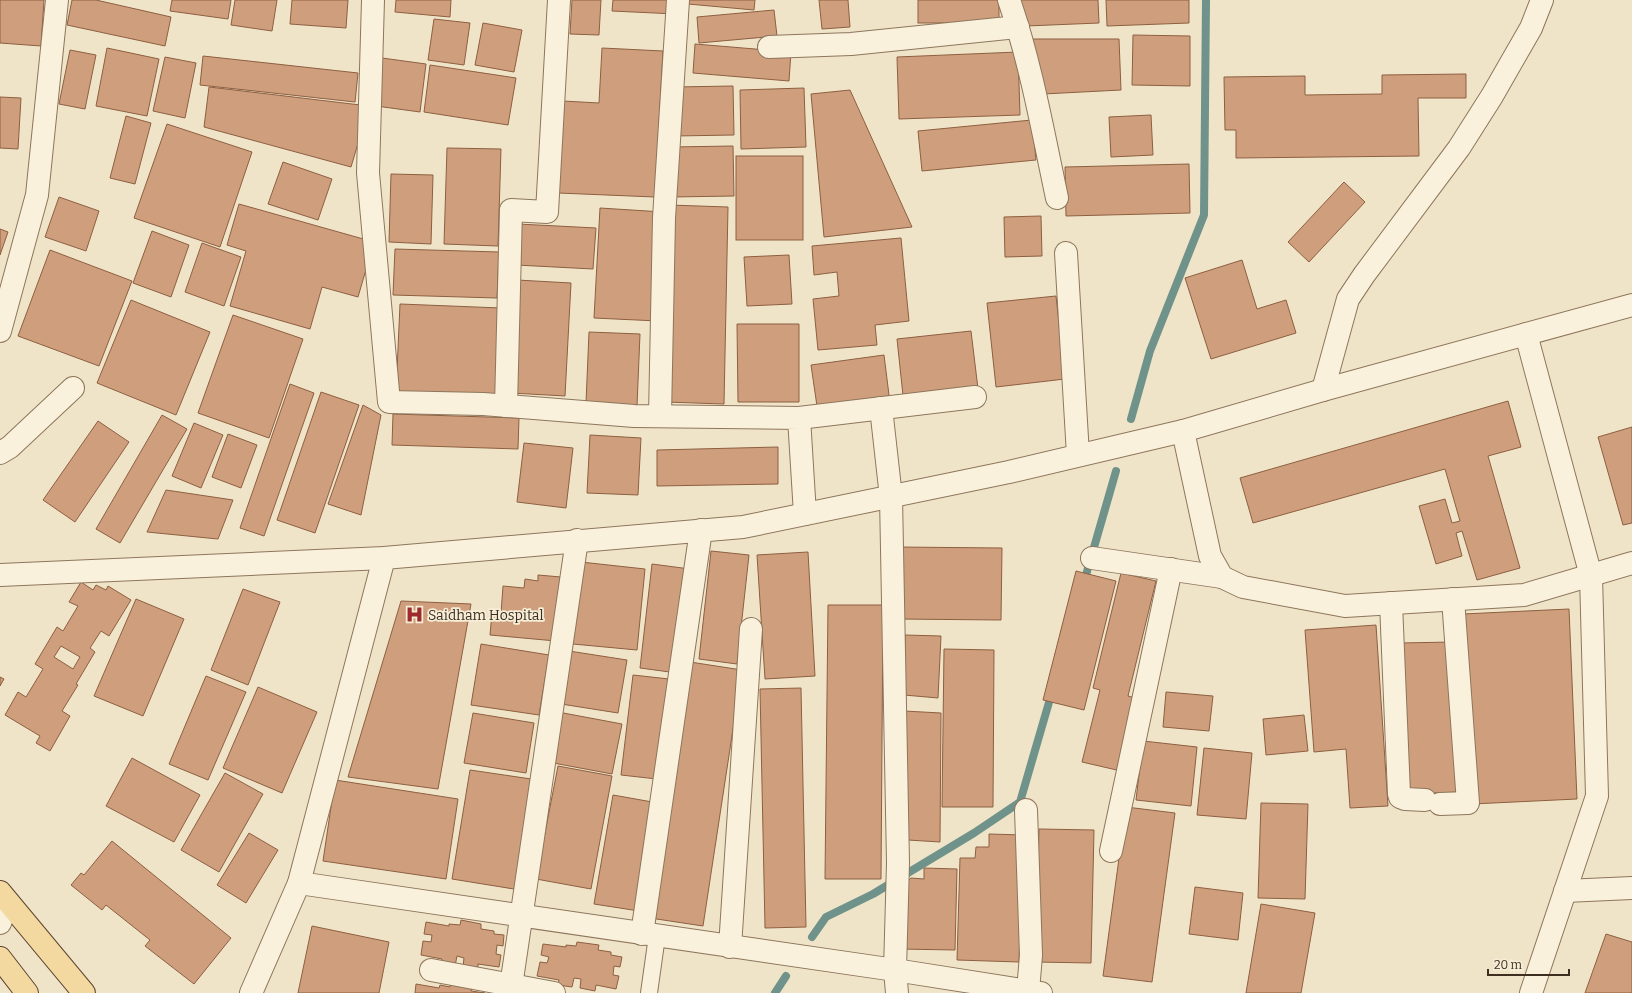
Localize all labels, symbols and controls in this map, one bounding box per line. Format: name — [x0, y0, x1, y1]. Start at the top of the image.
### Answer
hospital icon: Saidham Hospital — [405, 605, 425, 625]
place label: Saidham Hospital — [428, 607, 544, 624]
scale bar — [1488, 951, 1569, 977]
text: 20 m — [1494, 958, 1523, 972]

